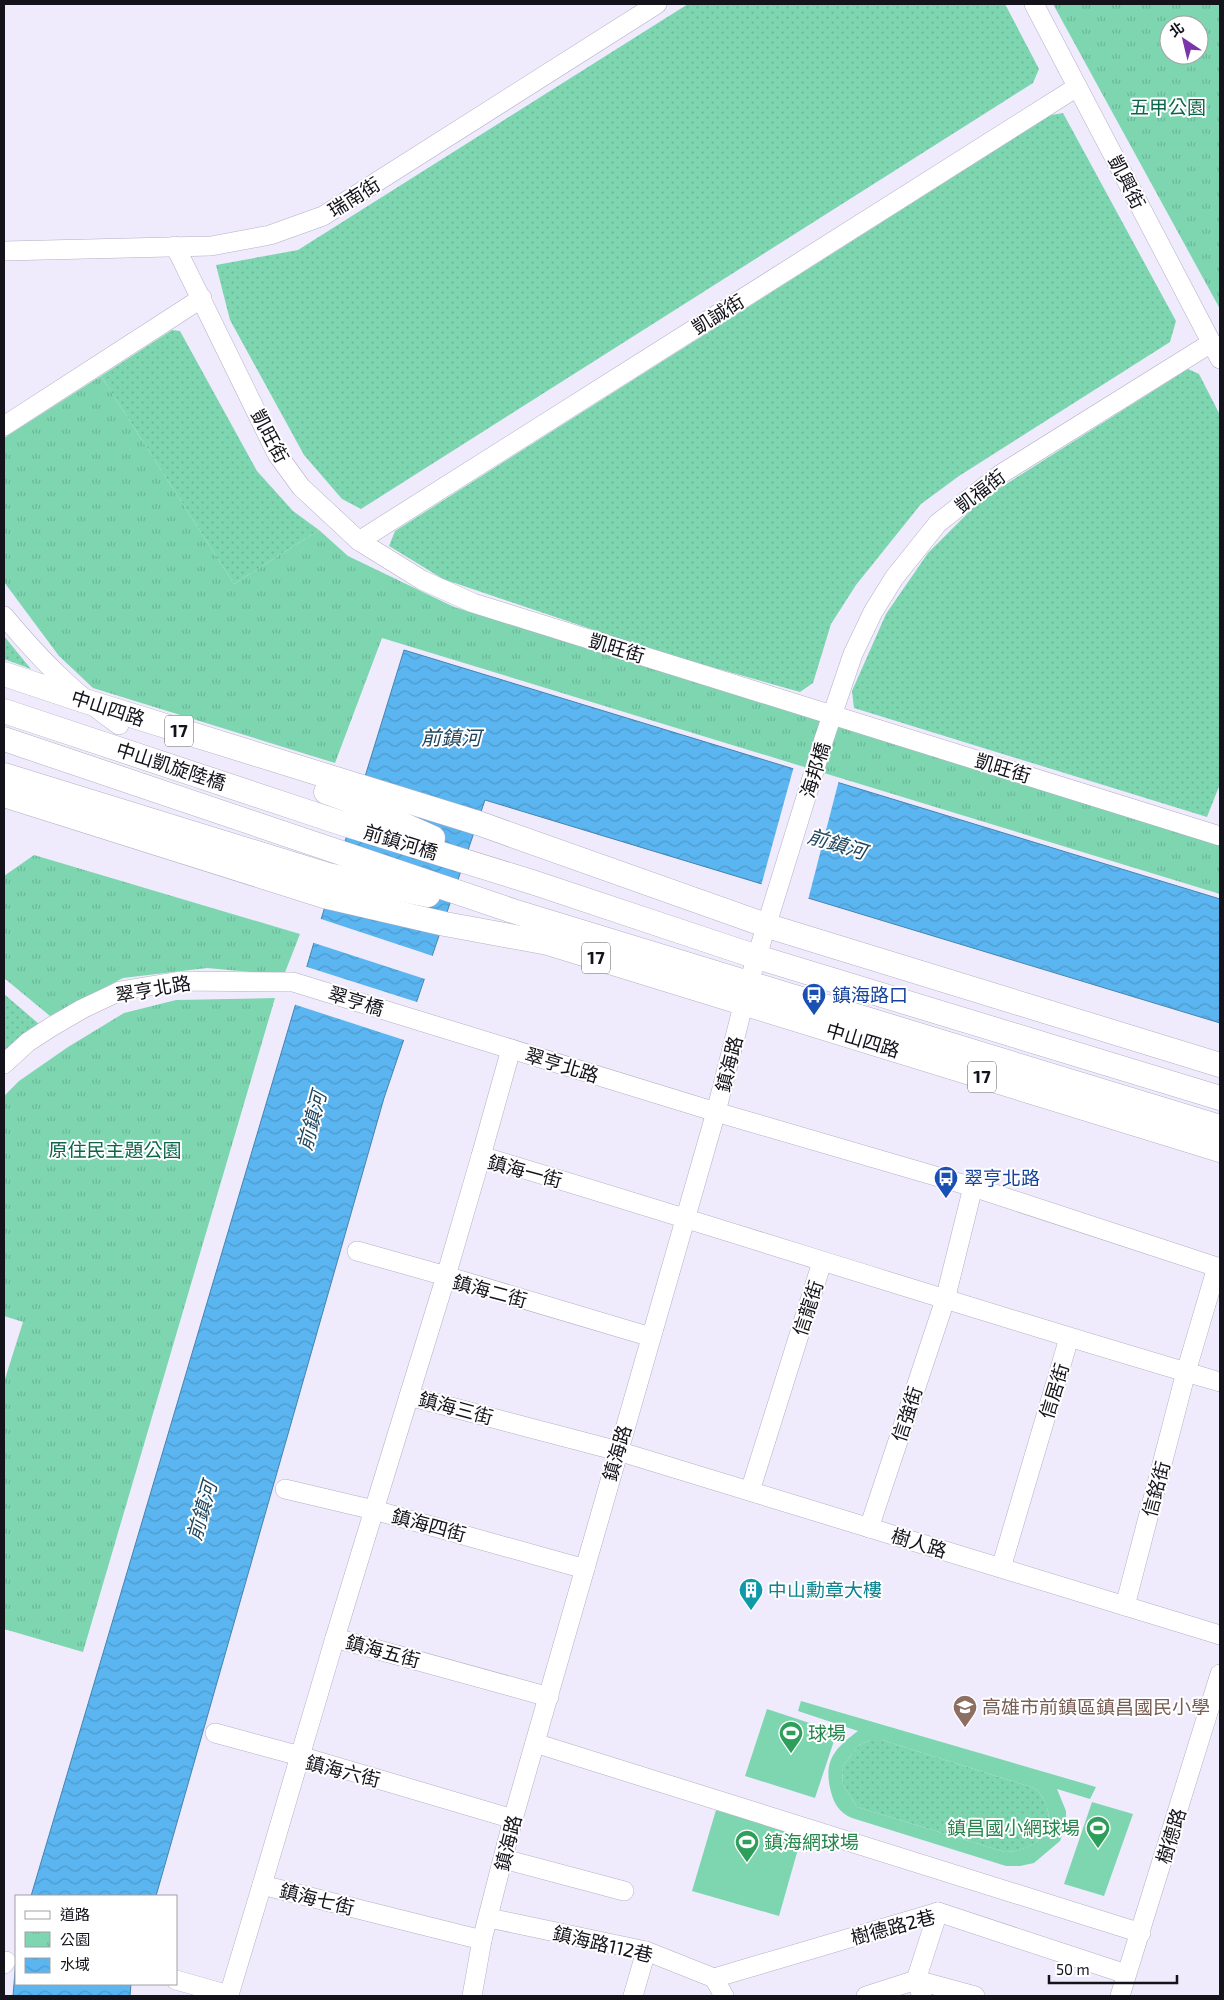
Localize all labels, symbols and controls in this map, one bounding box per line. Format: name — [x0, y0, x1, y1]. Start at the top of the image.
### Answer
north arrow — [1159, 15, 1209, 65]
text: 北 — [1166, 18, 1187, 40]
park label: 五甲公園 — [1130, 95, 1206, 118]
street label: 凱興街 — [1104, 151, 1151, 212]
street label: 瑞南街 — [323, 172, 384, 221]
street label: 凱誠街 — [687, 289, 748, 338]
street label: 凱旺街 — [247, 405, 294, 466]
street label: 凱福街 — [950, 464, 1009, 517]
street label: 凱旺街 — [587, 628, 648, 667]
street label: 中山四路 — [68, 685, 148, 730]
road number: 17 — [165, 716, 193, 746]
water label: 前鎮河 — [421, 725, 485, 749]
street label: 中山凱旋陸橋 — [113, 737, 229, 794]
street label: 海邦橋 — [795, 739, 834, 800]
street label: 凱旺街 — [973, 748, 1034, 787]
street label: 前鎮河橋 — [361, 819, 441, 864]
water label: 前鎮河 — [805, 823, 873, 864]
road number: 17 — [582, 942, 610, 974]
street label: 翠亨北路 — [113, 971, 192, 1006]
street label: 翠亨橋 — [326, 981, 387, 1020]
bus stop icon: 鎮海路口 — [801, 982, 827, 1016]
place label: 鎮海路口 — [832, 983, 908, 1006]
street label: 中山四路 — [823, 1017, 903, 1062]
street label: 鎮海路 — [710, 1033, 747, 1094]
street label: 翠亨北路 — [522, 1042, 602, 1087]
road number: 17 — [968, 1062, 996, 1092]
water label: 前鎮河 — [292, 1085, 331, 1153]
park label: 原住民主題公園 — [48, 1138, 182, 1161]
street label: 鎮海一街 — [485, 1150, 565, 1191]
bus stop icon: 翠亨北路 — [933, 1165, 959, 1199]
place label: 翠亨北路 — [964, 1166, 1040, 1189]
street label: 鎮海二街 — [450, 1270, 530, 1311]
street label: 信龍街 — [788, 1277, 827, 1339]
street label: 信居街 — [1034, 1360, 1073, 1421]
street label: 信強街 — [887, 1383, 926, 1445]
street label: 鎮海三街 — [416, 1387, 496, 1428]
street label: 鎮海路 — [598, 1422, 635, 1483]
street label: 信銘街 — [1137, 1458, 1174, 1519]
water label: 前鎮河 — [181, 1475, 222, 1543]
street label: 鎮海四街 — [389, 1504, 469, 1545]
street label: 樹人路 — [889, 1523, 950, 1562]
building icon: 中山勳章大樓 — [738, 1577, 764, 1611]
place label: 中山勳章大樓 — [768, 1578, 882, 1601]
street label: 鎮海五街 — [343, 1630, 423, 1671]
school or university icon: 高雄市前鎮區鎮昌國民小學 — [952, 1694, 978, 1728]
place label: 高雄市前鎮區鎮昌國民小學 — [982, 1695, 1210, 1718]
sports icon: 球場 — [778, 1720, 804, 1754]
place label: 球場 — [808, 1721, 846, 1744]
street label: 鎮海六街 — [303, 1750, 383, 1791]
street label: 樹德路 — [1151, 1805, 1190, 1866]
street label: 鎮海路 — [489, 1812, 526, 1873]
sports icon: 鎮昌國小網球場 — [1085, 1815, 1111, 1849]
place label: 鎮昌國小網球場 — [947, 1816, 1080, 1839]
sports icon: 鎮海網球場 — [734, 1829, 760, 1863]
place label: 鎮海網球場 — [764, 1830, 859, 1853]
street label: 鎮海七街 — [277, 1878, 357, 1919]
legend — [15, 1895, 178, 1985]
street label: 樹德路2巷 — [848, 1904, 938, 1949]
text: 道路 — [60, 1905, 90, 1923]
street label: 鎮海路112巷 — [551, 1921, 655, 1966]
text: 公園 — [60, 1930, 90, 1948]
scale bar — [1049, 1952, 1176, 1984]
text: 水域 — [60, 1955, 90, 1973]
text: 50 m — [1056, 1960, 1090, 1978]

